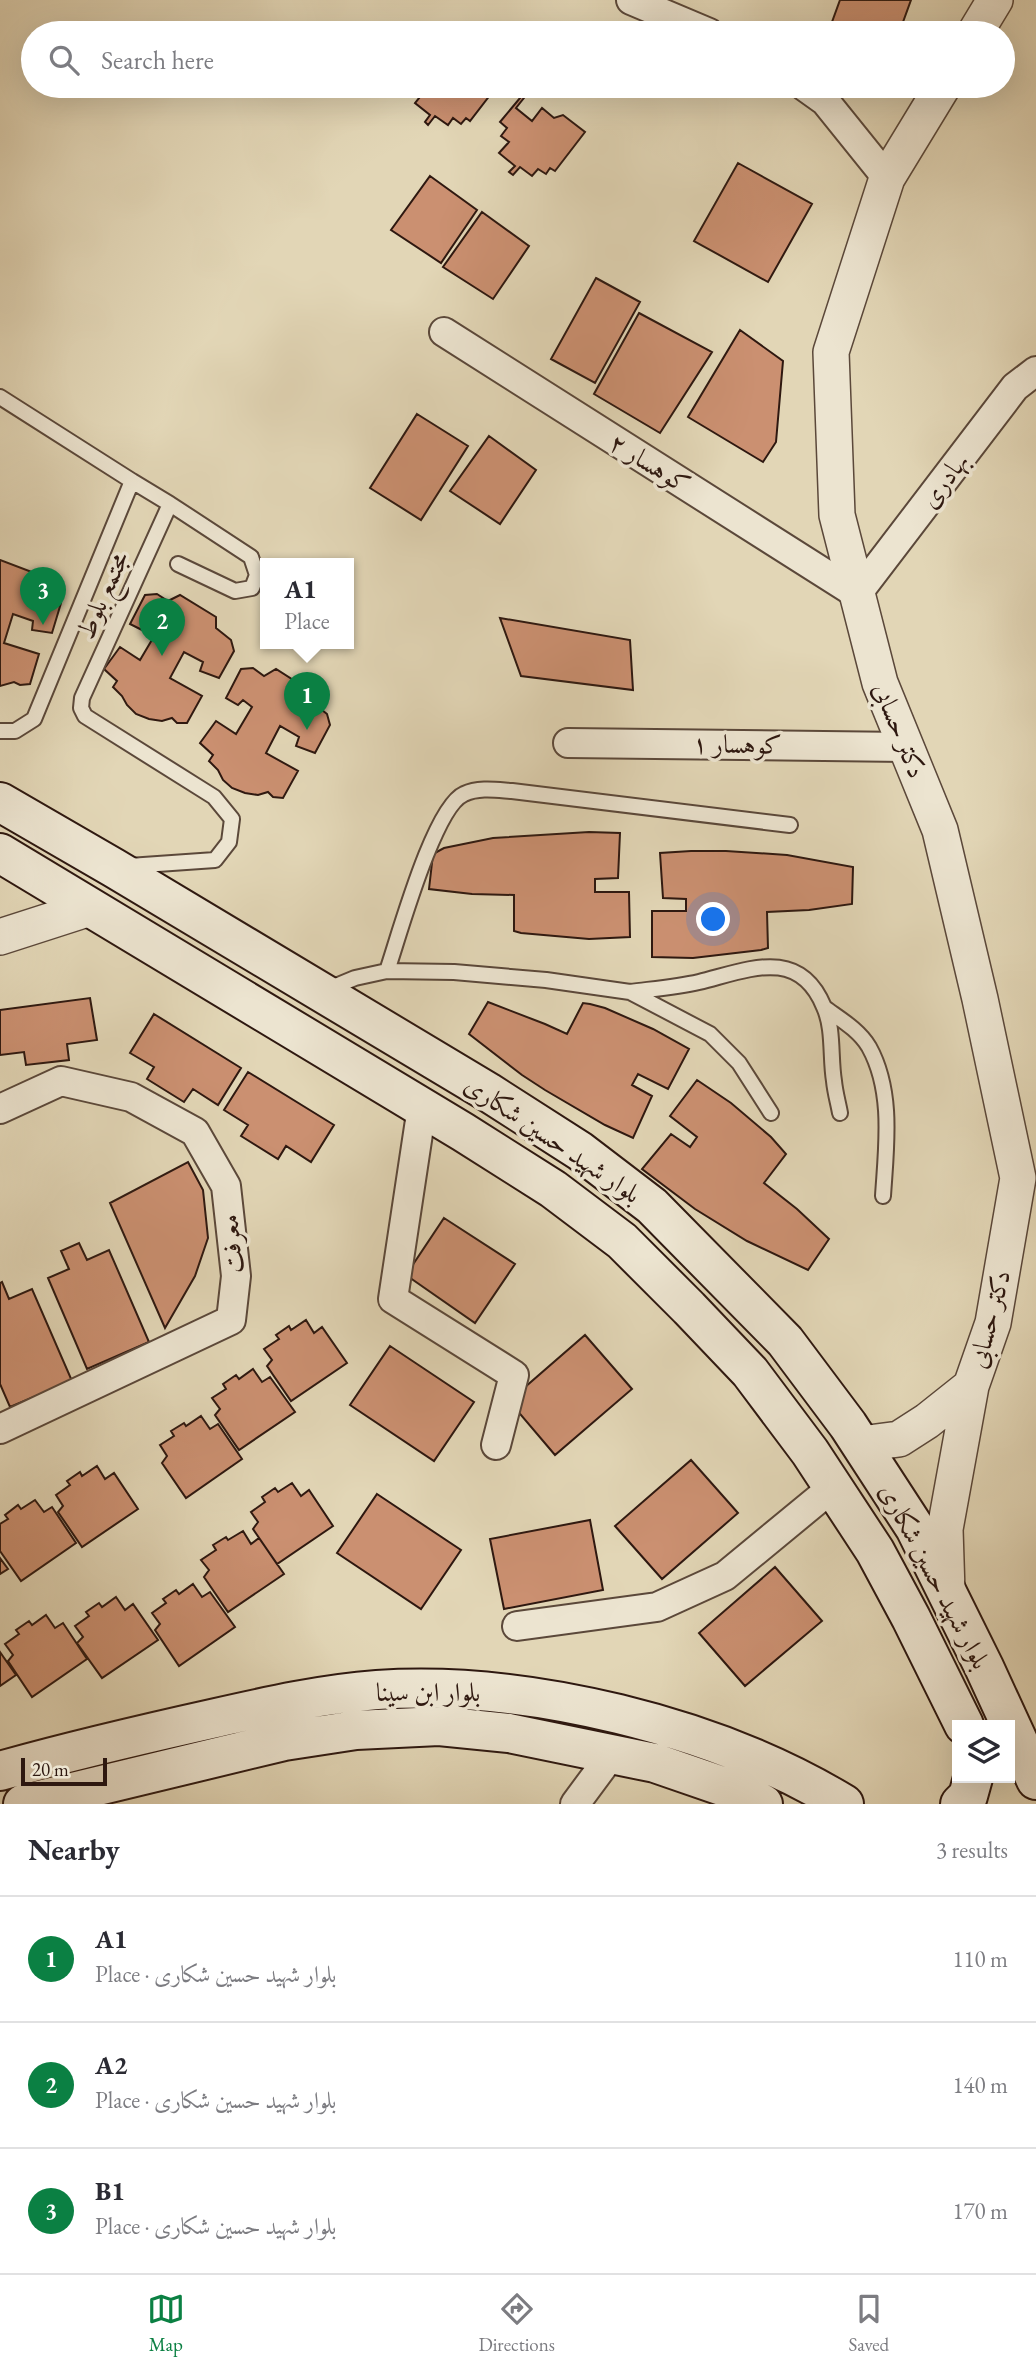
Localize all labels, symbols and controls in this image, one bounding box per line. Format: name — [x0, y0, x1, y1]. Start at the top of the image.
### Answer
search box — [21, 21, 1015, 98]
icon: search — [45, 41, 83, 79]
text: Search here — [101, 43, 214, 77]
street label: کوهسار ۲ — [603, 425, 697, 501]
street label: بهادری — [912, 445, 976, 515]
street label: مجتمع بلوط — [68, 546, 143, 647]
popup — [260, 558, 354, 649]
pin: 3 — [20, 567, 66, 625]
text: A1 — [284, 572, 317, 606]
pin: 2 — [139, 598, 185, 656]
text: Place — [284, 606, 330, 636]
pin: 1 — [284, 672, 330, 730]
street label: دکتر حسابی — [864, 677, 935, 784]
street label: کوهسار ۱ — [692, 726, 782, 762]
your location — [696, 902, 730, 936]
street label: بلوار شهید حسین شکاری — [458, 1067, 648, 1211]
street label: معرفت — [211, 1213, 251, 1275]
street label: دکتر حسابی — [960, 1266, 1020, 1372]
street label: بلوار شهید حسین شکاری — [872, 1477, 998, 1675]
street label: بلوار ابن سینا — [376, 1675, 480, 1709]
map controls — [952, 1720, 1015, 1783]
button: layers — [952, 1720, 1015, 1783]
scale bar — [21, 1755, 107, 1787]
text: 20 m — [32, 1757, 69, 1782]
text: Nearby — [28, 1830, 120, 1869]
text: 3 results — [936, 1835, 1008, 1865]
text: A1 — [95, 1922, 127, 1956]
text: 1 — [45, 1944, 57, 1974]
text: 110 m — [952, 1944, 1008, 1974]
text: Place · بلوار شهید حسین شکاری — [95, 1959, 336, 1989]
text: A2 — [95, 2048, 127, 2082]
text: 2 — [45, 2070, 57, 2100]
text: 140 m — [952, 2070, 1008, 2100]
text: Place · بلوار شهید حسین شکاری — [95, 2085, 336, 2115]
text: B1 — [95, 2174, 125, 2208]
text: 3 — [45, 2196, 57, 2226]
text: 170 m — [952, 2196, 1008, 2226]
text: Place · بلوار شهید حسین شکاری — [95, 2211, 336, 2241]
tab: Map — [147, 2290, 185, 2357]
tab: Directions — [478, 2290, 555, 2357]
tab: Saved — [848, 2290, 889, 2357]

